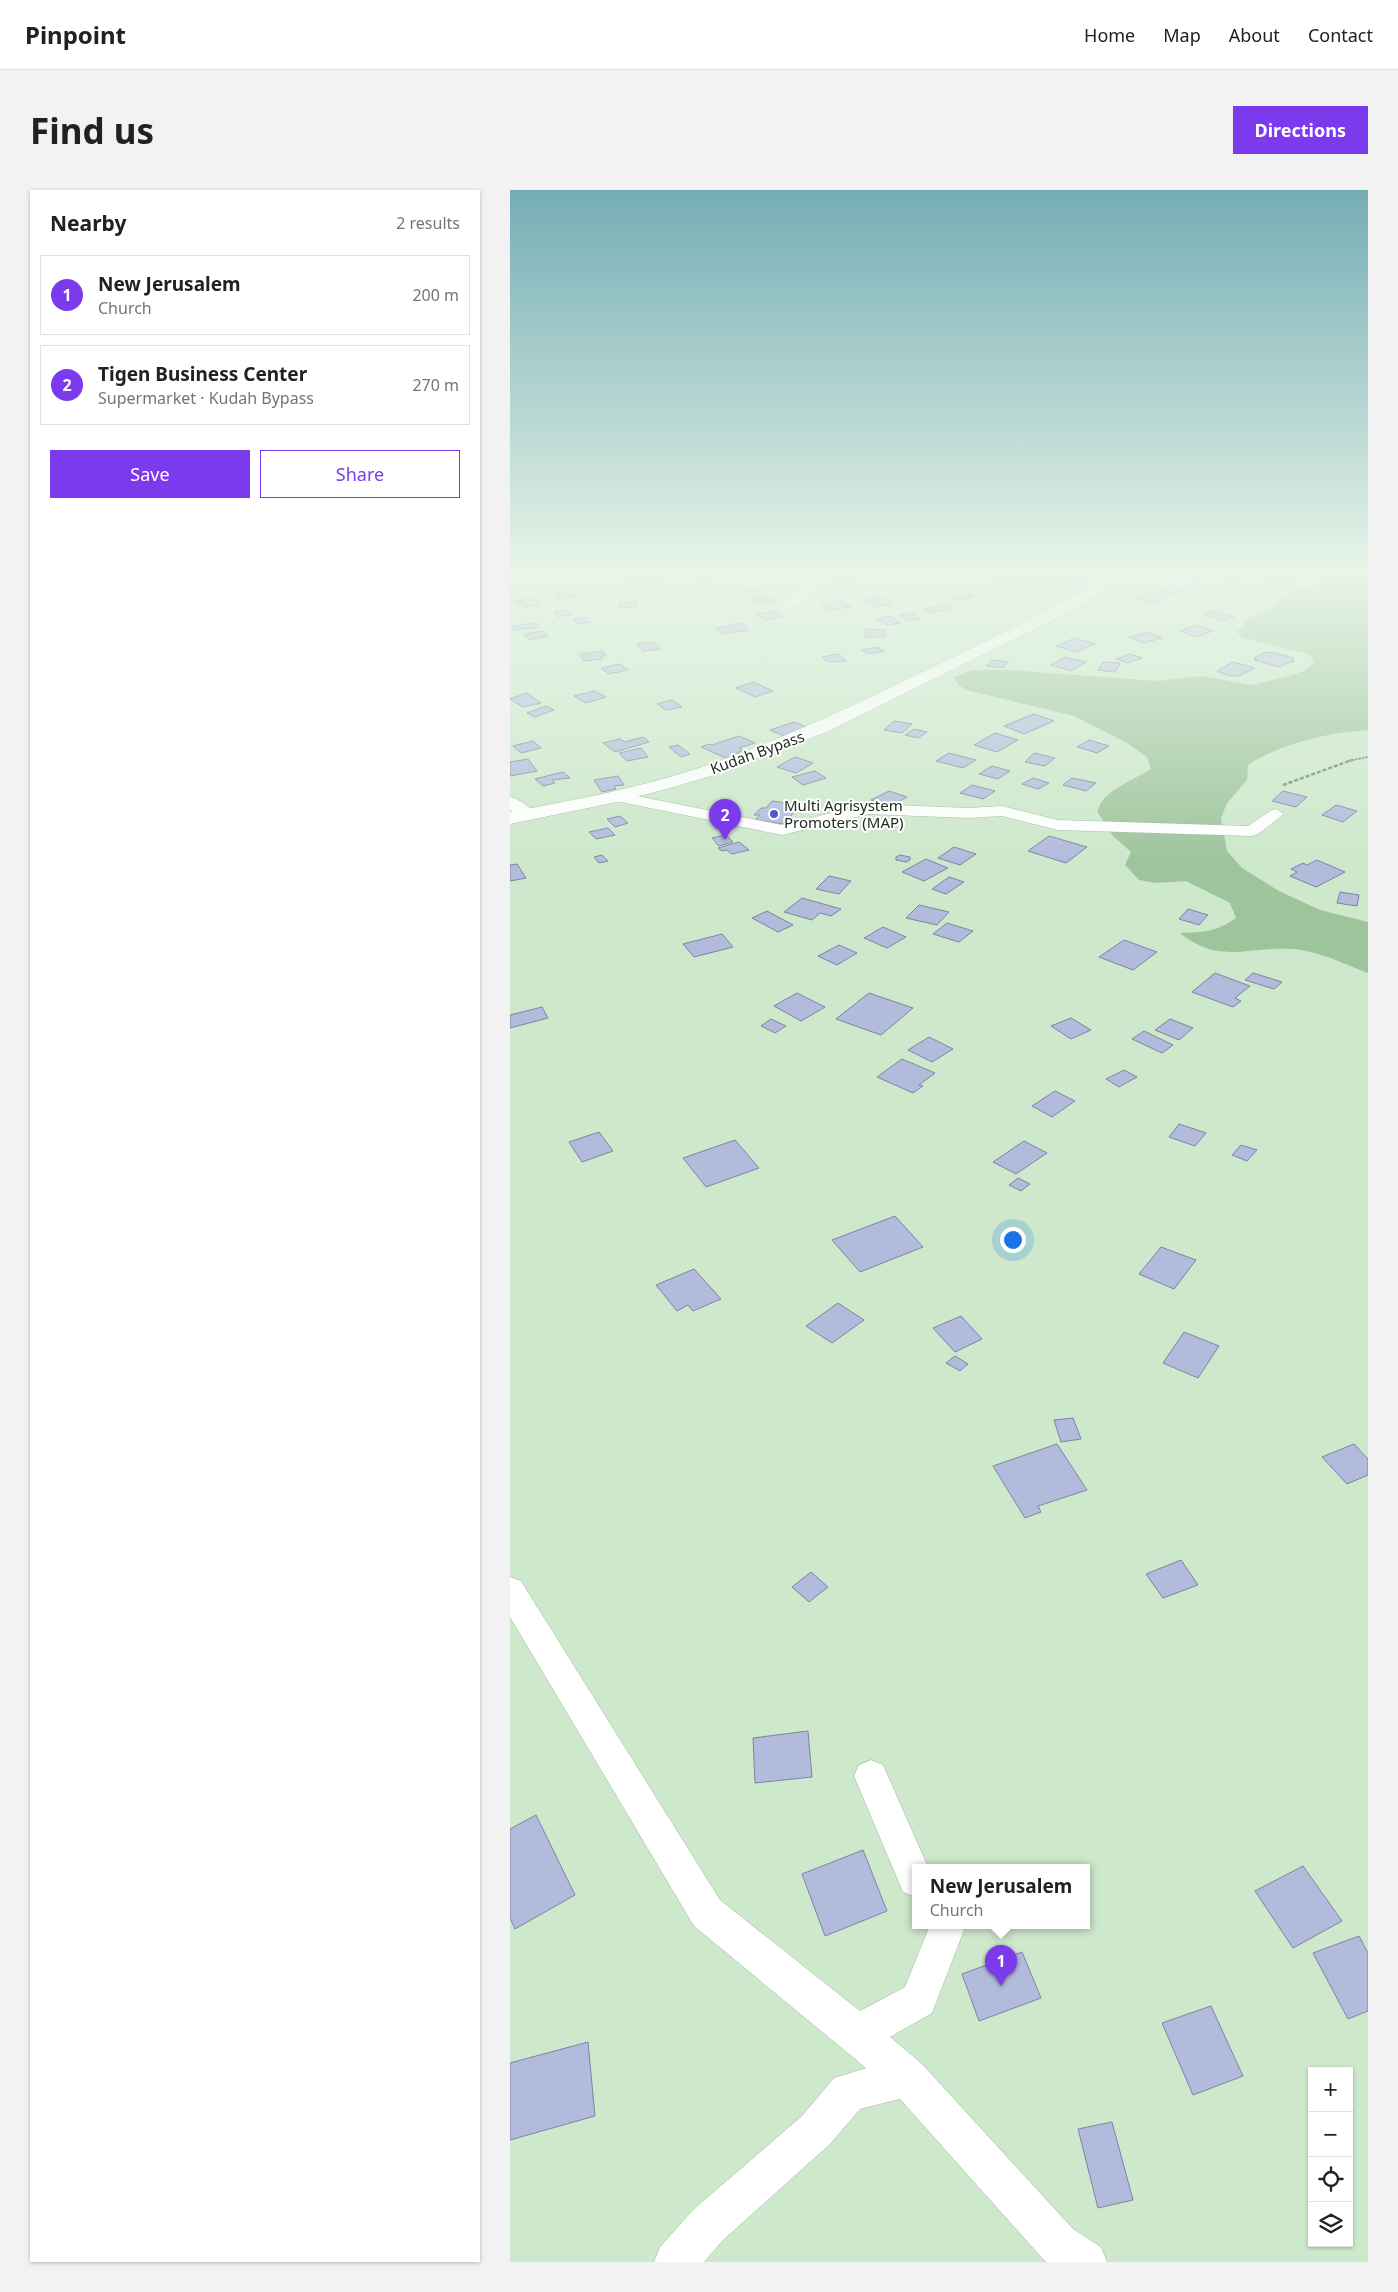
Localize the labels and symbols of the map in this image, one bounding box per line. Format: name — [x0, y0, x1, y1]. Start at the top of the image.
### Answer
street label: Kudah Bypass — [707, 726, 807, 778]
place label: Multi Agrisystem Promoters (MAP) — [784, 795, 904, 832]
pin: 2 — [709, 799, 741, 840]
marker: Multi Agrisystem Promoters (MAP) — [768, 808, 780, 820]
your location — [1000, 1227, 1026, 1253]
pin: 1 — [985, 1945, 1017, 1986]

